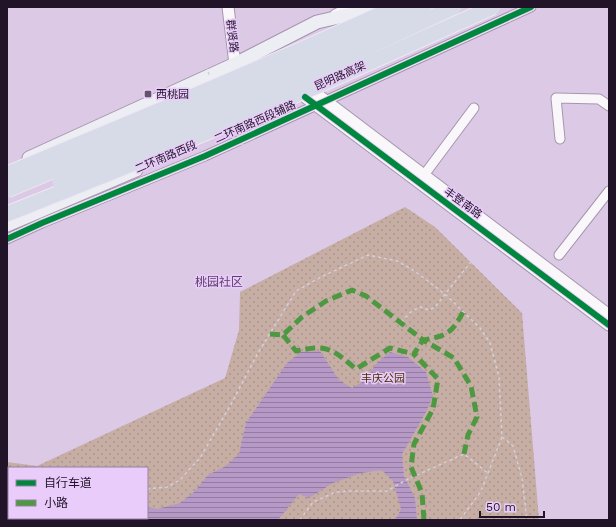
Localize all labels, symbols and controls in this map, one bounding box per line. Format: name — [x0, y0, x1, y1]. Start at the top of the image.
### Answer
street label: 群贤路 — [224, 19, 240, 53]
street label: 昆明路高架 — [312, 59, 368, 93]
place label: 西桃园 — [156, 88, 189, 101]
marker: 西桃园 — [143, 89, 153, 99]
street label: 二环南路西段辅路 — [212, 98, 298, 146]
street label: 二环南路西段 — [133, 138, 199, 176]
street label: 丰登南路 — [441, 185, 485, 221]
district label: 桃园社区 — [195, 275, 243, 289]
park label: 丰庆公园 — [361, 372, 405, 385]
legend — [8, 467, 148, 519]
text: 自行车道 — [44, 476, 92, 490]
scale bar — [480, 493, 544, 519]
text: 小路 — [44, 496, 68, 510]
text: 50 m — [486, 500, 516, 514]

